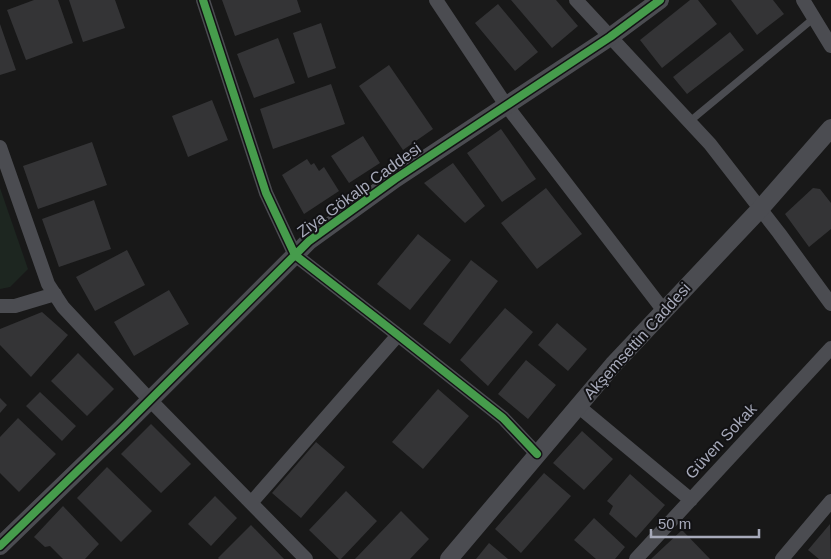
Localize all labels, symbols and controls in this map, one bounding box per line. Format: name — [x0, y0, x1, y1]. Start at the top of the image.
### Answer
street label: Ziya Gökalp Caddesi — [294, 139, 424, 241]
street label: Akşemsettin Caddesi — [580, 279, 694, 403]
street label: Güven Sokak — [682, 399, 761, 482]
scale bar — [651, 506, 758, 538]
text: 50 m — [658, 515, 691, 532]

